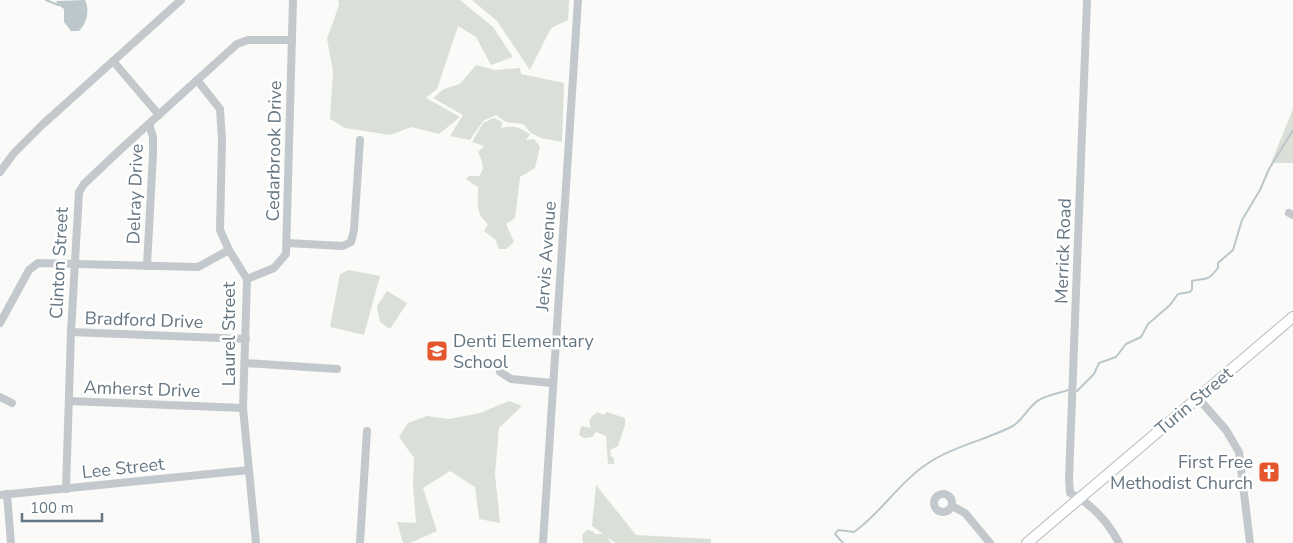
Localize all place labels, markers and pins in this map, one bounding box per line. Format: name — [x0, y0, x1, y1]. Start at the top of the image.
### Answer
place label: Denti Elementary School — [453, 329, 595, 374]
school or university icon: Denti Elementary School — [425, 339, 449, 363]
place label: First Free Methodist Church — [1110, 450, 1253, 495]
church icon: First Free Methodist Church — [1257, 460, 1281, 484]

